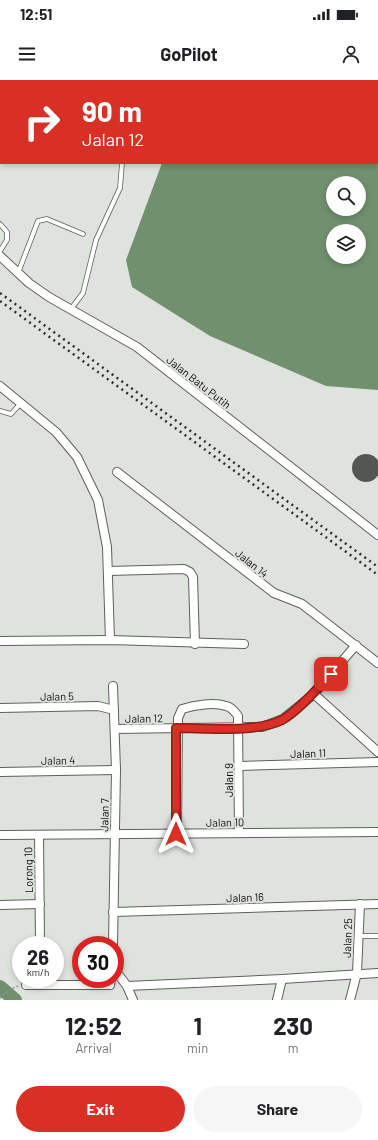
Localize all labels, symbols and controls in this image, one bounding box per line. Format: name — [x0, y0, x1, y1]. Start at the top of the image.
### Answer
text: 12:51 — [20, 5, 52, 23]
icon: menu — [16, 43, 38, 65]
text: GoPilot — [160, 43, 218, 65]
icon: person — [340, 43, 362, 65]
text: 90 m — [82, 94, 142, 128]
icon: right — [16, 96, 68, 148]
text: Jalan 12 — [82, 128, 144, 150]
map controls — [326, 176, 366, 264]
button: search — [326, 176, 366, 216]
button: layers — [326, 224, 366, 264]
street label: Jalan Batu Putih — [164, 353, 234, 411]
street label: Jalan 14 — [233, 546, 271, 580]
pin — [314, 657, 348, 691]
icon: arrive — [320, 663, 342, 685]
street label: Jalan 5 — [40, 689, 74, 703]
street label: Jalan 12 — [125, 711, 163, 725]
street label: Jalan 11 — [290, 746, 326, 760]
street label: Jalan 4 — [41, 753, 75, 767]
street label: Jalan 9 — [222, 763, 235, 797]
street label: Jalan 7 — [97, 798, 111, 832]
position arrow — [155, 813, 197, 855]
street label: Jalan 10 — [206, 815, 244, 829]
street label: Lorong 10 — [21, 847, 35, 893]
street label: Jalan 16 — [226, 890, 264, 904]
street label: Jalan 25 — [340, 918, 354, 958]
speed limit sign: 30 — [72, 936, 124, 988]
text: 26 — [27, 945, 49, 969]
text: km/h — [27, 966, 49, 978]
text: 12:52 — [65, 1011, 122, 1040]
text: 1 — [193, 1011, 202, 1040]
text: 230 — [273, 1011, 313, 1040]
text: Arrival — [75, 1040, 112, 1056]
text: min — [187, 1040, 208, 1056]
text: m — [288, 1040, 298, 1056]
button: Exit — [16, 1086, 185, 1132]
button: Share — [193, 1086, 362, 1132]

